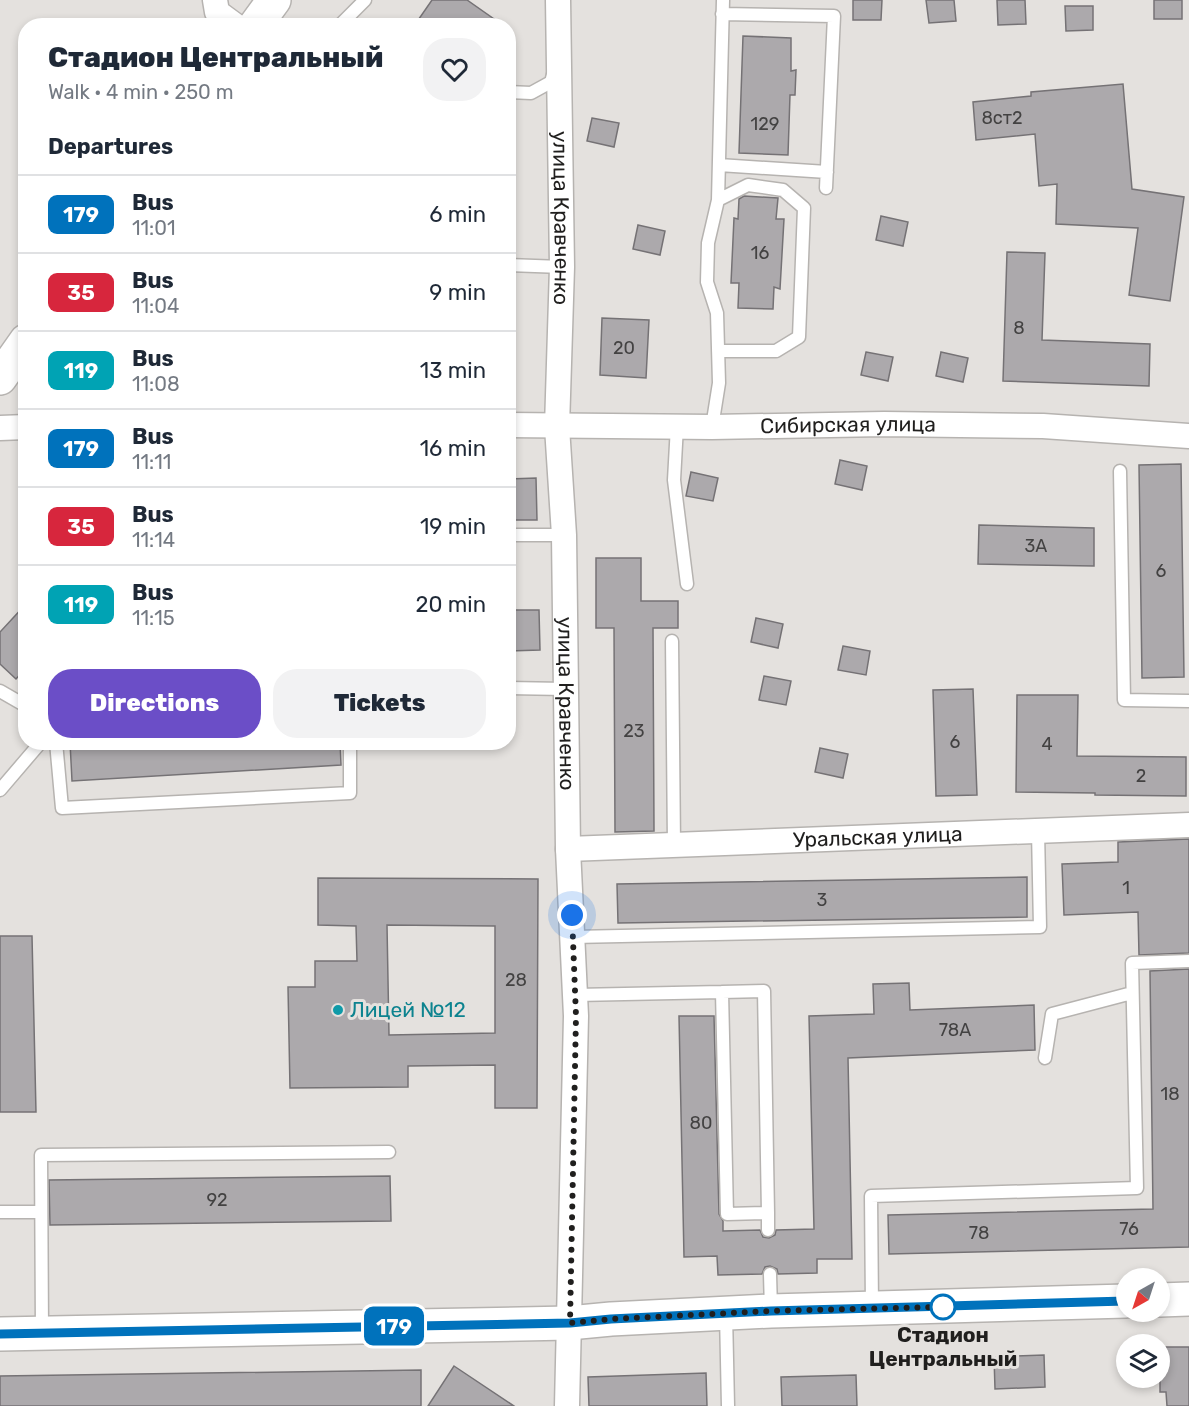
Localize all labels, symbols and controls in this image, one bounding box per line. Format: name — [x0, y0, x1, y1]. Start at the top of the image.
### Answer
button: heart — [423, 38, 486, 101]
text: Стадион Центральный — [48, 41, 383, 74]
text: Walk · 4 min · 250 m — [48, 80, 233, 104]
house number: 8ст2 — [981, 107, 1023, 129]
house number: 129 — [751, 113, 779, 135]
street label: улица Кравченко — [548, 131, 575, 305]
text: Departures — [48, 133, 173, 160]
text: Bus — [132, 189, 174, 216]
text: 6 min — [429, 201, 486, 228]
text: 179 — [63, 202, 99, 227]
text: 11:01 — [132, 216, 176, 240]
house number: 16 — [751, 242, 769, 264]
text: Bus — [132, 267, 174, 294]
text: 9 min — [429, 279, 486, 306]
text: 35 — [67, 280, 95, 305]
text: 11:04 — [132, 294, 179, 318]
house number: 8 — [1013, 317, 1025, 339]
house number: 20 — [613, 337, 635, 359]
text: Bus — [132, 345, 174, 372]
text: 13 min — [420, 357, 486, 384]
text: 119 — [64, 358, 98, 383]
text: 11:08 — [132, 372, 180, 396]
street label: Сибирская улица — [760, 411, 936, 438]
text: Bus — [132, 423, 174, 450]
text: 16 min — [420, 435, 486, 462]
text: 179 — [63, 436, 99, 461]
text: 11:11 — [132, 450, 171, 474]
text: Bus — [132, 501, 174, 528]
text: 19 min — [420, 513, 486, 540]
text: 35 — [67, 514, 95, 539]
text: 11:14 — [132, 528, 175, 552]
house number: 3А — [1025, 535, 1047, 557]
house number: 6 — [1156, 560, 1167, 582]
text: Bus — [132, 579, 174, 606]
text: 20 min — [416, 591, 486, 618]
text: 119 — [64, 592, 98, 617]
text: 11:15 — [132, 606, 175, 630]
street label: улица Кравченко — [553, 617, 580, 791]
button: Directions — [48, 669, 261, 738]
button: Tickets — [273, 669, 486, 738]
house number: 23 — [623, 720, 645, 742]
house number: 6 — [950, 731, 961, 753]
house number: 4 — [1041, 733, 1053, 755]
house number: 2 — [1136, 765, 1146, 787]
street label: Уральская улица — [792, 821, 963, 852]
house number: 1 — [1122, 877, 1130, 899]
house number: 3 — [817, 889, 827, 911]
your location — [557, 900, 587, 930]
house number: 28 — [505, 969, 527, 991]
place label: Лицей №12 — [350, 997, 466, 1022]
marker: Лицей №12 — [331, 1003, 345, 1017]
house number: 78А — [939, 1019, 971, 1041]
house number: 18 — [1160, 1083, 1180, 1105]
house number: 80 — [690, 1112, 712, 1134]
house number: 92 — [206, 1189, 228, 1211]
house number: 76 — [1119, 1218, 1139, 1240]
house number: 78 — [969, 1222, 989, 1244]
north arrow — [1116, 1268, 1170, 1322]
map controls — [1116, 1268, 1170, 1388]
marker: Стадион Центральный — [930, 1294, 956, 1320]
line badge: 179 — [360, 1306, 428, 1346]
text: 179 — [376, 1314, 412, 1339]
place label: Стадион Центральный — [869, 1322, 1017, 1371]
button: layers — [1116, 1334, 1170, 1388]

